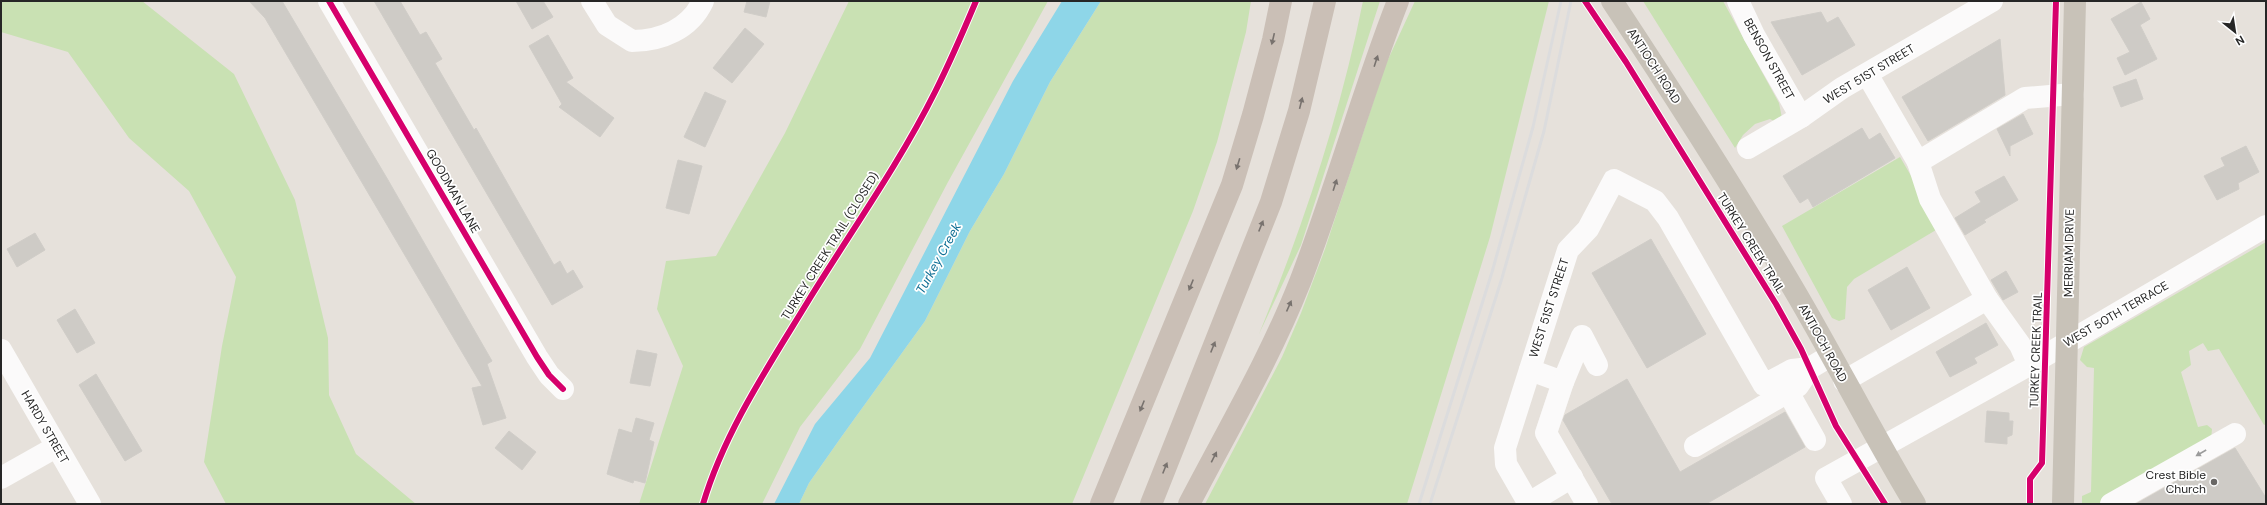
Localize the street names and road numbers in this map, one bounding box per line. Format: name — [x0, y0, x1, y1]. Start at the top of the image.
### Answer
street label: BENSON STREET — [1740, 15, 1798, 103]
street label: ANTIOCH ROAD — [1624, 25, 1684, 107]
street label: WEST 51ST STREET — [1820, 40, 1918, 108]
street label: GOODMAN LANE — [422, 146, 484, 236]
street label: TURKEY CREEK TRAIL (CLOSED) — [778, 169, 882, 323]
street label: TURKEY CREEK TRAIL — [1713, 190, 1789, 296]
street label: MERRIAM DRIVE — [2060, 209, 2078, 297]
street label: WEST 51ST STREET — [1525, 256, 1573, 360]
street label: WEST 50TH TERRACE — [2061, 277, 2172, 351]
street label: TURKEY CREEK TRAIL — [2026, 292, 2046, 408]
street label: ANTIOCH ROAD — [1795, 301, 1851, 385]
street label: HARDY STREET — [18, 387, 73, 467]

